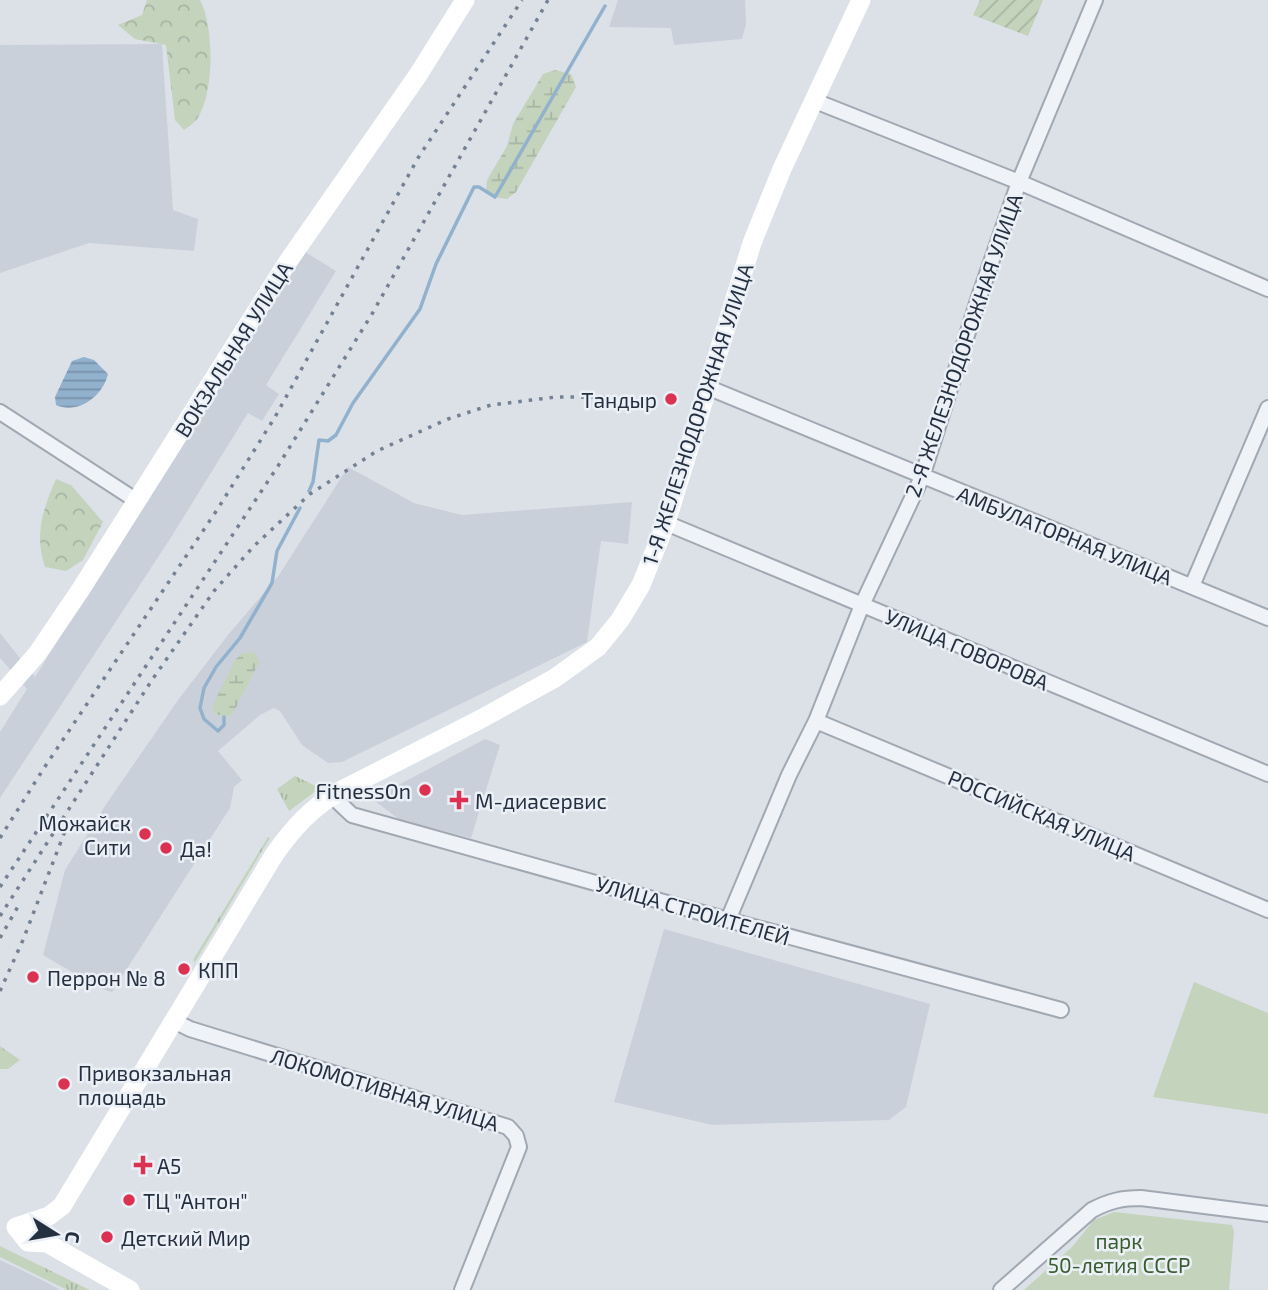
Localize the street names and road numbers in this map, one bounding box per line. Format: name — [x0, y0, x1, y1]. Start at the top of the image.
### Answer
street label: 2-Я ЖЕЛЕЗНОДОРОЖНАЯ УЛИЦА — [899, 190, 1027, 500]
street label: ВОКЗАЛЬНАЯ УЛИЦА — [169, 257, 297, 441]
street label: 1-Я ЖЕЛЕЗНОДОРОЖНАЯ УЛИЦА — [636, 260, 758, 568]
street label: АМБУЛАТОРНАЯ УЛИЦА — [954, 480, 1176, 590]
street label: УЛИЦА ГОВОРОВА — [881, 603, 1053, 695]
street label: РОССИЙСКАЯ УЛИЦА — [945, 764, 1139, 866]
street label: УЛИЦА СТРОИТЕЛЕЙ — [593, 870, 793, 950]
street label: ЛОКОМОТИВНАЯ УЛИЦА — [268, 1042, 502, 1136]

